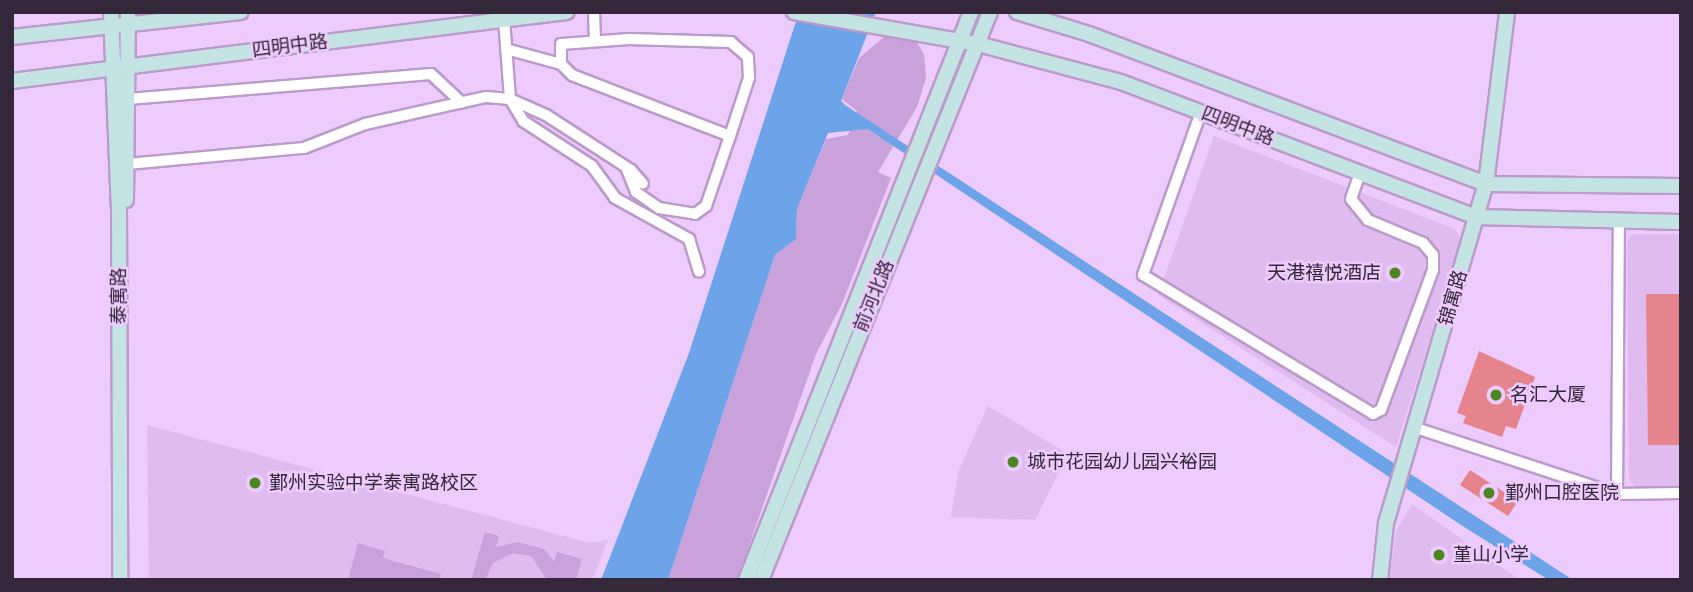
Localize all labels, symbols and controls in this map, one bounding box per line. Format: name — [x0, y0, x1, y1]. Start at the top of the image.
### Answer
street label: 四明中路 — [251, 30, 329, 62]
street label: 四明中路 — [1198, 102, 1278, 150]
street label: 前河北路 — [849, 256, 899, 336]
place label: 天港禧悦酒店 — [1267, 262, 1381, 284]
marker: 天港禧悦酒店 — [1387, 265, 1403, 281]
street label: 锦寓路 — [1434, 267, 1472, 329]
street label: 泰寓路 — [108, 268, 130, 324]
place label: 名汇大厦 — [1510, 384, 1586, 406]
marker: 名汇大厦 — [1488, 387, 1504, 403]
place label: 城市花园幼儿园兴裕园 — [1027, 451, 1217, 473]
marker: 城市花园幼儿园兴裕园 — [1005, 454, 1021, 470]
place label: 鄞州实验中学泰寓路校区 — [269, 472, 478, 494]
marker: 鄞州实验中学泰寓路校区 — [247, 475, 263, 491]
place label: 鄞州口腔医院 — [1505, 482, 1619, 504]
marker: 鄞州口腔医院 — [1479, 483, 1499, 503]
place label: 堇山小学 — [1453, 544, 1529, 566]
marker: 堇山小学 — [1431, 547, 1447, 563]

